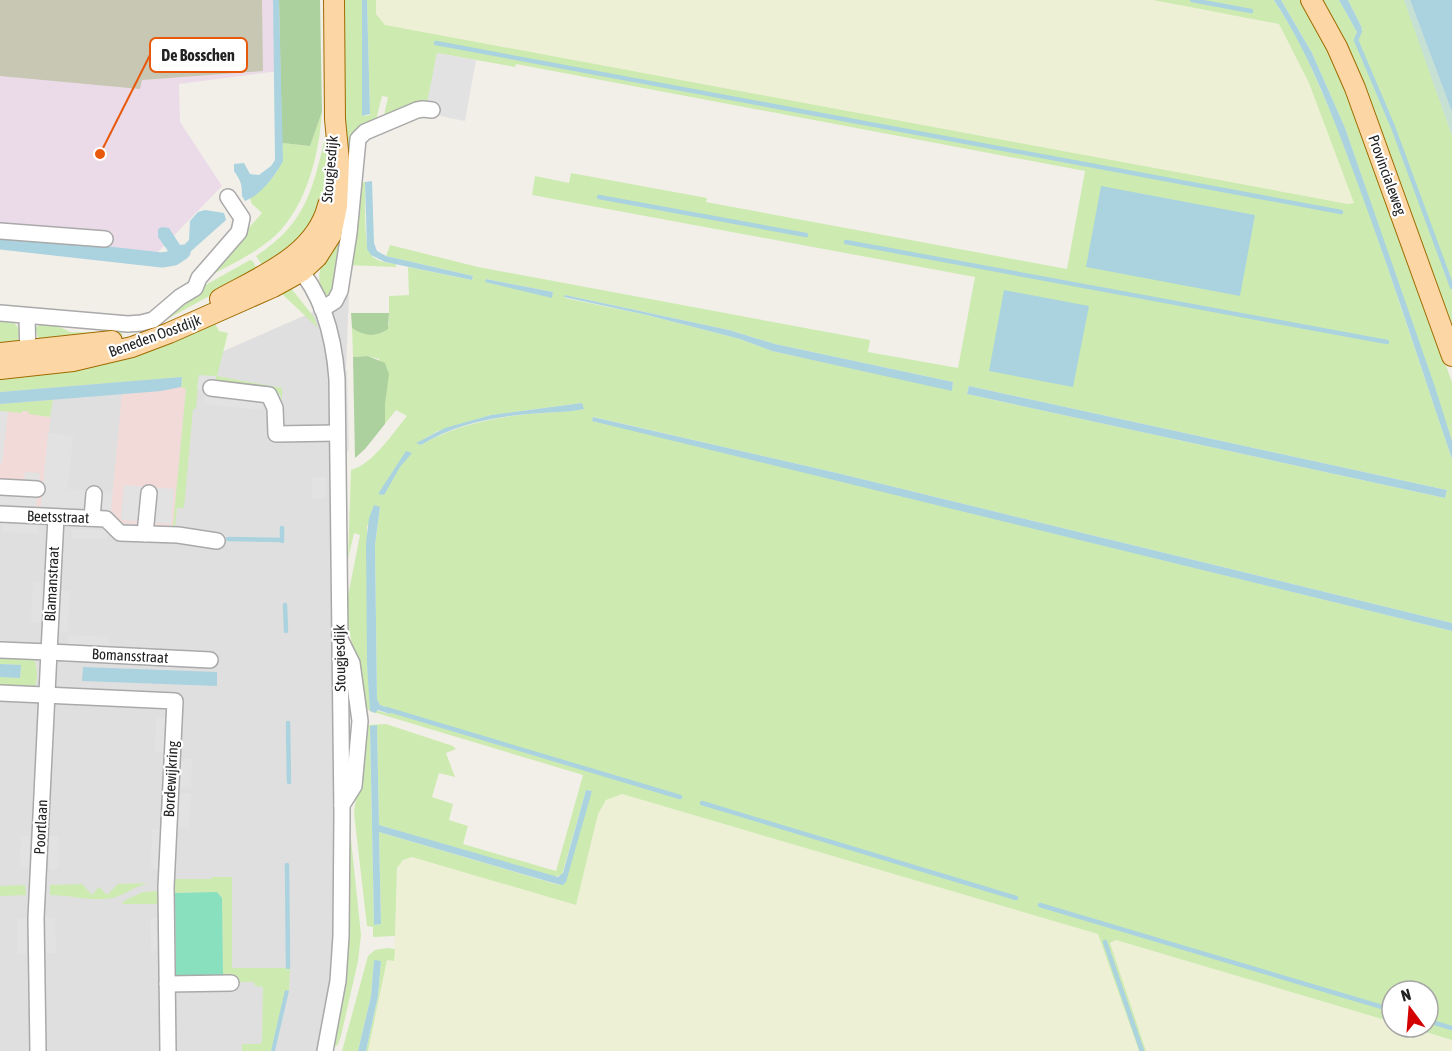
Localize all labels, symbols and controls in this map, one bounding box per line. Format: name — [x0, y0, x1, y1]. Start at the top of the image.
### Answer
callout: De Bosschen — [150, 38, 247, 72]
text: De Bosschen — [161, 46, 235, 64]
street label: Provincialeweg — [1365, 132, 1410, 218]
street label: Stougjesdijk — [318, 134, 341, 203]
street label: Beneden Oostdijk — [106, 311, 204, 360]
street label: Beetsstraat — [27, 507, 89, 526]
street label: Blamanstraat — [41, 546, 62, 622]
street label: Stougjesdijk — [330, 624, 349, 692]
street label: Bomansstraat — [91, 645, 169, 666]
street label: Bordewijkring — [160, 740, 181, 818]
street label: Poortlaan — [31, 799, 50, 855]
north arrow — [1380, 979, 1440, 1039]
text: N — [1399, 985, 1413, 1005]

